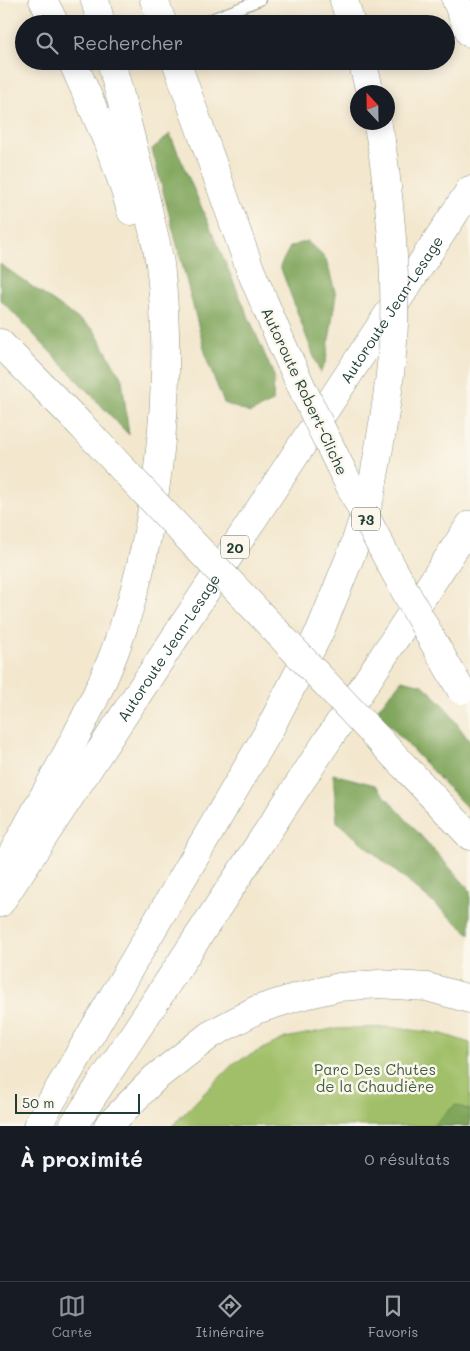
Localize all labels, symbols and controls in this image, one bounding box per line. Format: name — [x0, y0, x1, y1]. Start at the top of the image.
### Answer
search box — [15, 15, 455, 70]
icon: search — [33, 29, 61, 57]
text: Rechercher — [73, 30, 183, 55]
north arrow — [350, 85, 395, 130]
street label: Autoroute Jean-Lesage — [335, 232, 447, 387]
street label: Autoroute Robert-Cliche — [257, 304, 353, 478]
road number: 73 — [352, 508, 380, 530]
road number: 20 — [221, 536, 249, 558]
street label: Autoroute Jean-Lesage — [112, 570, 224, 725]
park label: Parc Des Chutes de la Chaudière — [314, 1059, 436, 1096]
scale bar — [15, 1091, 140, 1114]
text: 50 m — [22, 1093, 54, 1112]
text: À proximité — [20, 1145, 143, 1172]
text: 0 résultats — [364, 1148, 450, 1169]
tab: Carte — [52, 1292, 92, 1341]
tab: Itinéraire — [196, 1292, 264, 1341]
tab: Favoris — [368, 1292, 418, 1341]

